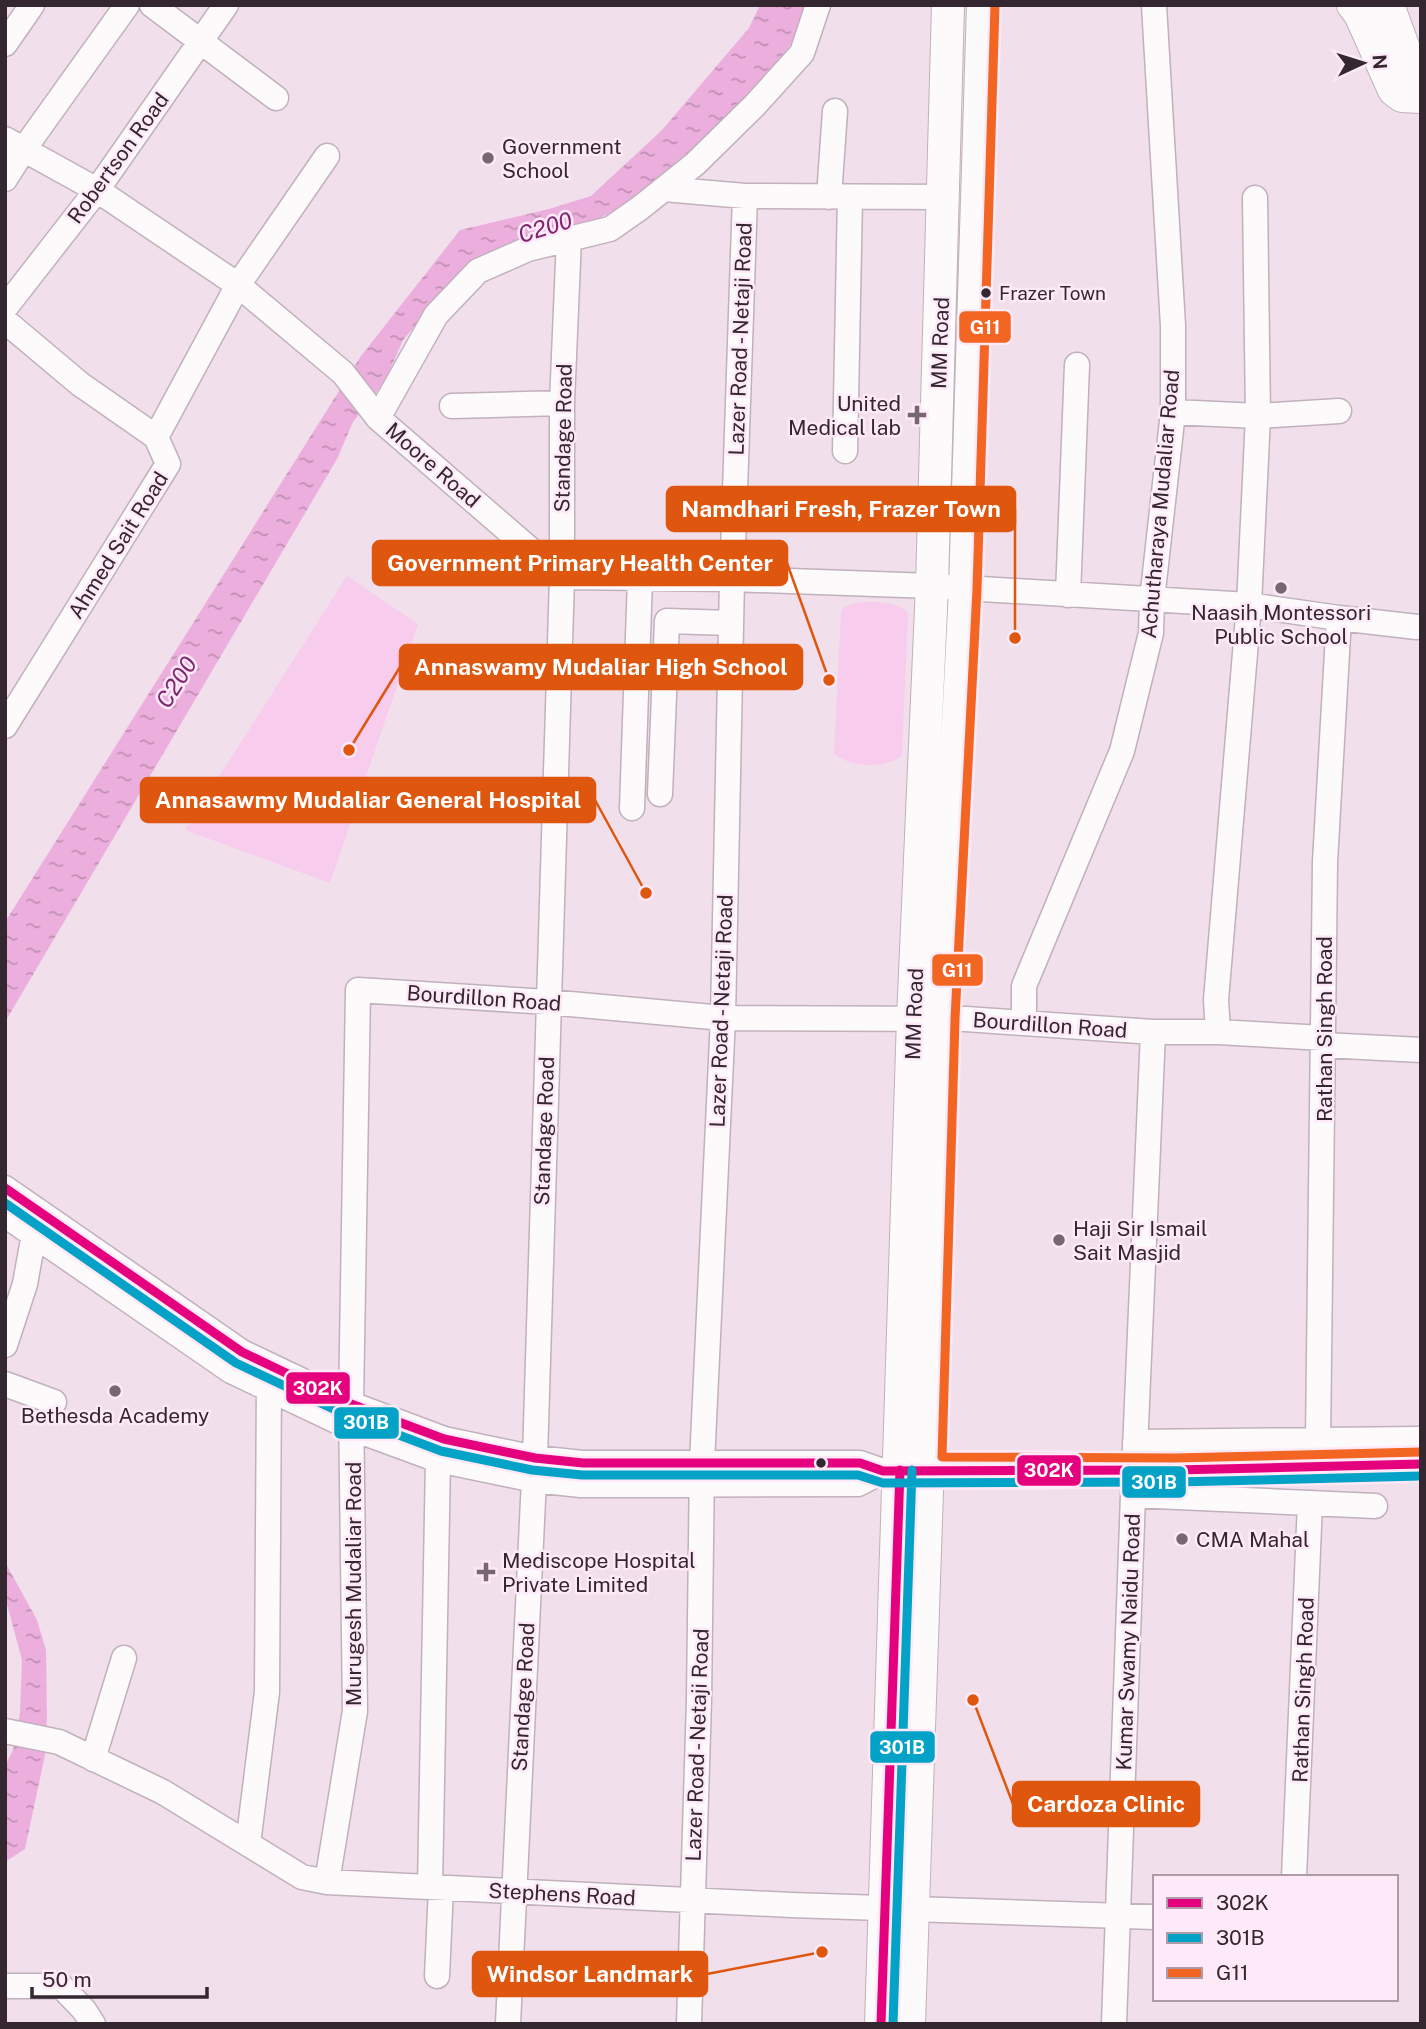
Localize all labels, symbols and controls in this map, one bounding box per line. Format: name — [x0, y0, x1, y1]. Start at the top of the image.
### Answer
north arrow — [1328, 28, 1398, 98]
text: N — [1368, 54, 1391, 70]
street label: Robertson Road — [62, 88, 174, 228]
place label: Government School — [502, 134, 622, 183]
marker: Government School — [480, 150, 496, 166]
water label: C200 — [515, 206, 576, 248]
street label: Lazer Road - Netaji Road — [723, 222, 757, 456]
place label: Frazer Town — [999, 282, 1106, 304]
marker: Frazer Town — [979, 286, 993, 300]
street label: MM Road — [926, 297, 954, 389]
line badge: G11 — [958, 310, 1012, 344]
text: G11 — [970, 316, 1000, 338]
street label: Standage Road — [549, 363, 577, 513]
street label: Achutharaya Mudaliar Road — [1136, 368, 1184, 640]
place label: United Medical lab — [788, 391, 901, 440]
marker: United Medical lab — [907, 405, 927, 425]
street label: Moore Road — [381, 417, 485, 513]
street label: Ahmed Sait Road — [63, 467, 173, 623]
callout: Namdhari Fresh, Frazer Town — [667, 487, 1015, 531]
text: Namdhari Fresh, Frazer Town — [681, 495, 1001, 522]
callout: Government Primary Health Center — [373, 541, 787, 585]
text: Government Primary Health Center — [387, 549, 773, 576]
marker: Naasih Montessori Public School — [1273, 580, 1289, 596]
place label: Naasih Montessori Public School — [1191, 600, 1371, 649]
callout: Annaswamy Mudaliar High School — [400, 645, 802, 689]
water label: C200 — [150, 651, 202, 713]
text: Annaswamy Mudaliar High School — [414, 653, 788, 680]
callout: Annasawmy Mudaliar General Hospital — [141, 778, 595, 822]
text: Annasawmy Mudaliar General Hospital — [155, 786, 581, 813]
street label: Lazer Road - Netaji Road — [704, 894, 738, 1128]
street label: Rathan Singh Road — [1312, 936, 1337, 1122]
line badge: G11 — [931, 953, 984, 987]
text: G11 — [942, 959, 972, 981]
street label: MM Road — [900, 968, 928, 1060]
street label: Bourdillon Road — [406, 980, 562, 1016]
street label: Bourdillon Road — [972, 1007, 1128, 1043]
street label: Standage Road — [529, 1056, 559, 1206]
place label: Haji Sir Ismail Sait Masjid — [1073, 1216, 1207, 1265]
marker: Haji Sir Ismail Sait Masjid — [1051, 1232, 1067, 1248]
line badge: 302K — [285, 1371, 351, 1405]
text: 302K — [293, 1377, 344, 1399]
marker: Bethesda Academy — [107, 1383, 123, 1399]
place label: Bethesda Academy — [21, 1403, 209, 1428]
line badge: 301B — [333, 1406, 400, 1440]
text: 301B — [343, 1411, 389, 1433]
line badge: 302K — [1016, 1454, 1082, 1487]
unlabelled marker — [814, 1456, 828, 1470]
text: 302K — [1024, 1459, 1075, 1481]
street label: Murugesh Mudaliar Road — [341, 1462, 366, 1706]
line badge: 301B — [1121, 1465, 1187, 1499]
text: 301B — [1131, 1471, 1177, 1493]
street label: Kumar Swamy Naidu Road — [1111, 1513, 1145, 1771]
place label: CMA Mahal — [1196, 1527, 1309, 1552]
marker: CMA Mahal — [1174, 1531, 1190, 1547]
place label: Mediscope Hospital Private Limited — [502, 1548, 696, 1597]
marker: Mediscope Hospital Private Limited — [476, 1562, 496, 1582]
street label: Rathan Singh Road — [1287, 1597, 1319, 1783]
street label: Standage Road — [507, 1622, 539, 1772]
street label: Lazer Road - Netaji Road — [680, 1628, 714, 1862]
line badge: 301B — [869, 1730, 936, 1764]
text: 301B — [879, 1736, 925, 1758]
callout: Cardoza Clinic — [1013, 1782, 1199, 1826]
text: Cardoza Clinic — [1027, 1790, 1185, 1817]
legend — [1153, 1875, 1398, 2001]
street label: Stephens Road — [488, 1878, 636, 1910]
text: 302K — [1216, 1890, 1269, 1915]
text: 301B — [1216, 1925, 1265, 1950]
callout: Windsor Landmark — [473, 1952, 707, 1996]
scale bar — [32, 1955, 206, 1999]
text: Windsor Landmark — [487, 1960, 693, 1987]
text: G11 — [1216, 1960, 1249, 1985]
text: 50 m — [42, 1967, 92, 1992]

